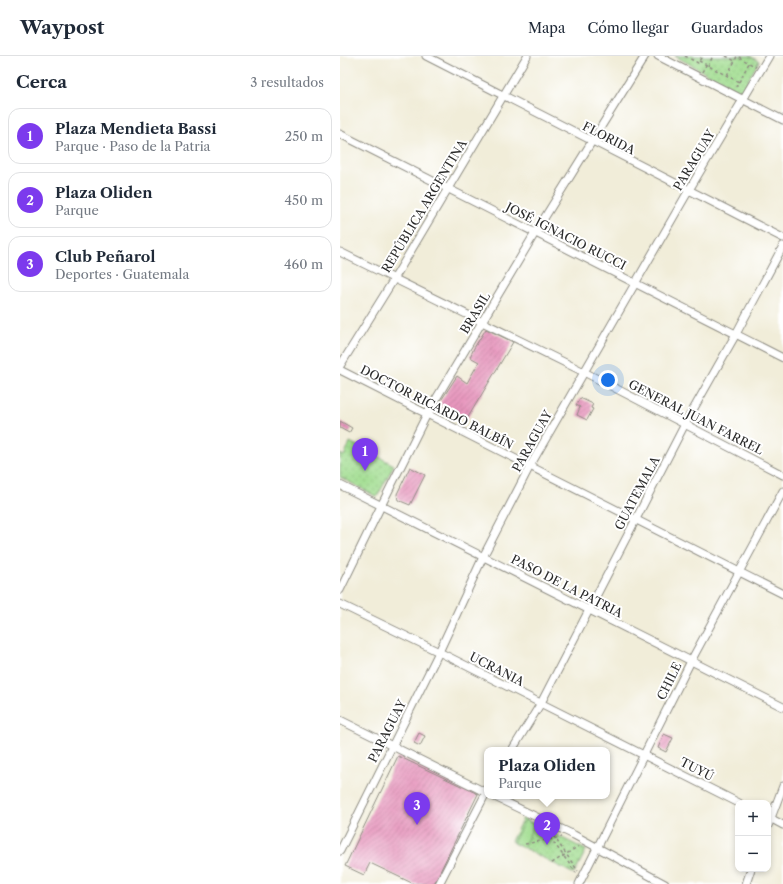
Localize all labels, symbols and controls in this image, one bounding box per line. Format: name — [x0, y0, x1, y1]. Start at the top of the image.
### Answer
text: Waypost — [20, 16, 104, 39]
text: Mapa — [528, 19, 565, 37]
text: Cómo llegar — [587, 19, 669, 37]
text: Guardados — [691, 19, 763, 37]
text: Cerca — [16, 72, 67, 92]
text: 3 resultados — [250, 74, 324, 90]
street label: FLORIDA — [580, 118, 639, 158]
text: Plaza Mendieta Bassi — [55, 119, 217, 138]
street label: PARAGUAY — [670, 126, 718, 193]
text: 1 — [27, 128, 33, 144]
text: 250 m — [285, 128, 323, 144]
street label: REPÚBLICA ARGENTINA — [377, 135, 470, 275]
text: Parque · Paso de la Patria — [55, 138, 210, 154]
text: Plaza Oliden — [55, 183, 153, 202]
text: 2 — [26, 192, 34, 208]
text: 450 m — [285, 192, 323, 208]
street label: JOSÉ IGNACIO RUCCI — [502, 197, 629, 273]
text: Parque — [55, 202, 99, 218]
text: Club Peñarol — [55, 247, 156, 266]
text: 3 — [26, 256, 34, 272]
text: 460 m — [284, 256, 323, 272]
text: Deportes · Guatemala — [55, 266, 189, 282]
street label: BRASIL — [457, 289, 493, 336]
street label: DOCTOR RICARDO BALBÍN — [358, 361, 517, 452]
your location — [598, 370, 618, 390]
street label: GENERAL JUAN FARREL — [626, 376, 766, 458]
street label: PARAGUAY — [509, 407, 555, 475]
pin: 1 — [352, 438, 378, 471]
street label: GUATEMALA — [611, 453, 663, 533]
street label: PASO DE LA PATRIA — [509, 551, 626, 621]
street label: UCRANIA — [467, 649, 528, 690]
street label: CHILE — [653, 660, 685, 702]
street label: PARAGUAY — [365, 697, 409, 765]
popup — [484, 747, 610, 799]
street label: TUYÚ — [678, 753, 717, 784]
text: Plaza Oliden — [498, 756, 596, 775]
text: Parque — [498, 775, 542, 791]
pin: 3 — [404, 792, 430, 825]
map controls — [735, 800, 771, 872]
button: + — [735, 800, 771, 836]
pin: 2 — [534, 812, 560, 845]
button: − — [735, 836, 771, 872]

